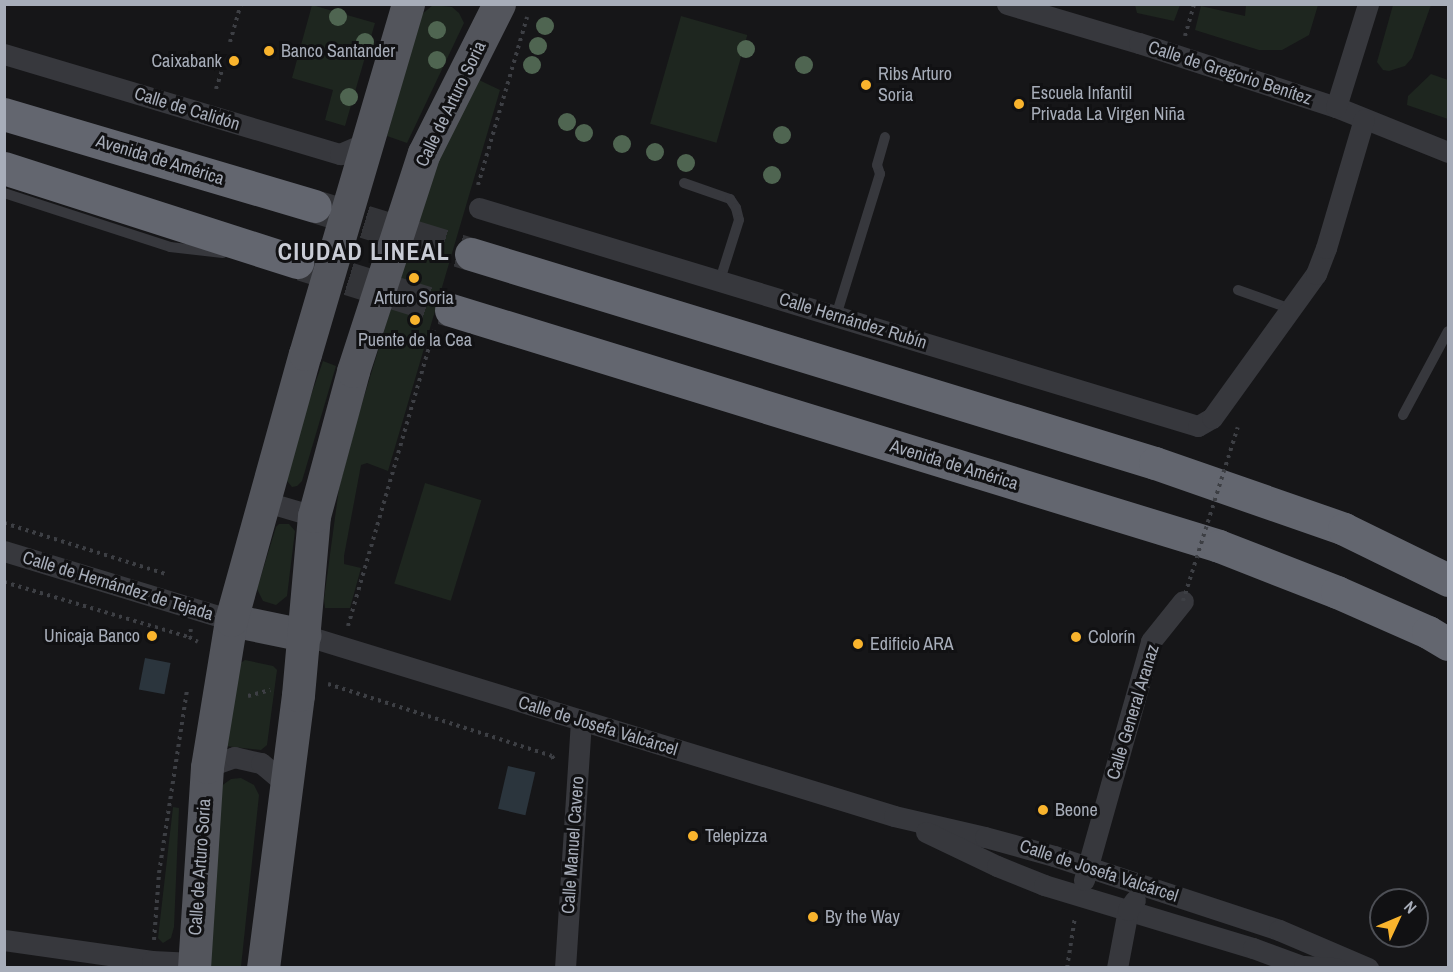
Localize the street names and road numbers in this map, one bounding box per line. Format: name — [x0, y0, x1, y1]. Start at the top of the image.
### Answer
street label: Calle de Gregorio Benítez — [1146, 36, 1314, 110]
street label: Calle de Arturo Soria — [411, 37, 491, 171]
street label: Calle de Calidón — [132, 83, 242, 135]
street label: Avenida de América — [93, 130, 227, 190]
street label: Calle Hernández Rubín — [776, 288, 930, 354]
street label: Avenida de América — [887, 435, 1021, 495]
street label: Calle de Hernández de Tejada — [20, 547, 216, 625]
street label: Calle General Aranaz — [1102, 641, 1164, 783]
street label: Calle de Josefa Valcárcel — [516, 691, 680, 761]
street label: Calle Manuel Cavero — [557, 776, 589, 914]
street label: Calle de Arturo Soria — [184, 798, 216, 936]
street label: Calle de Josefa Valcárcel — [1017, 835, 1181, 907]

